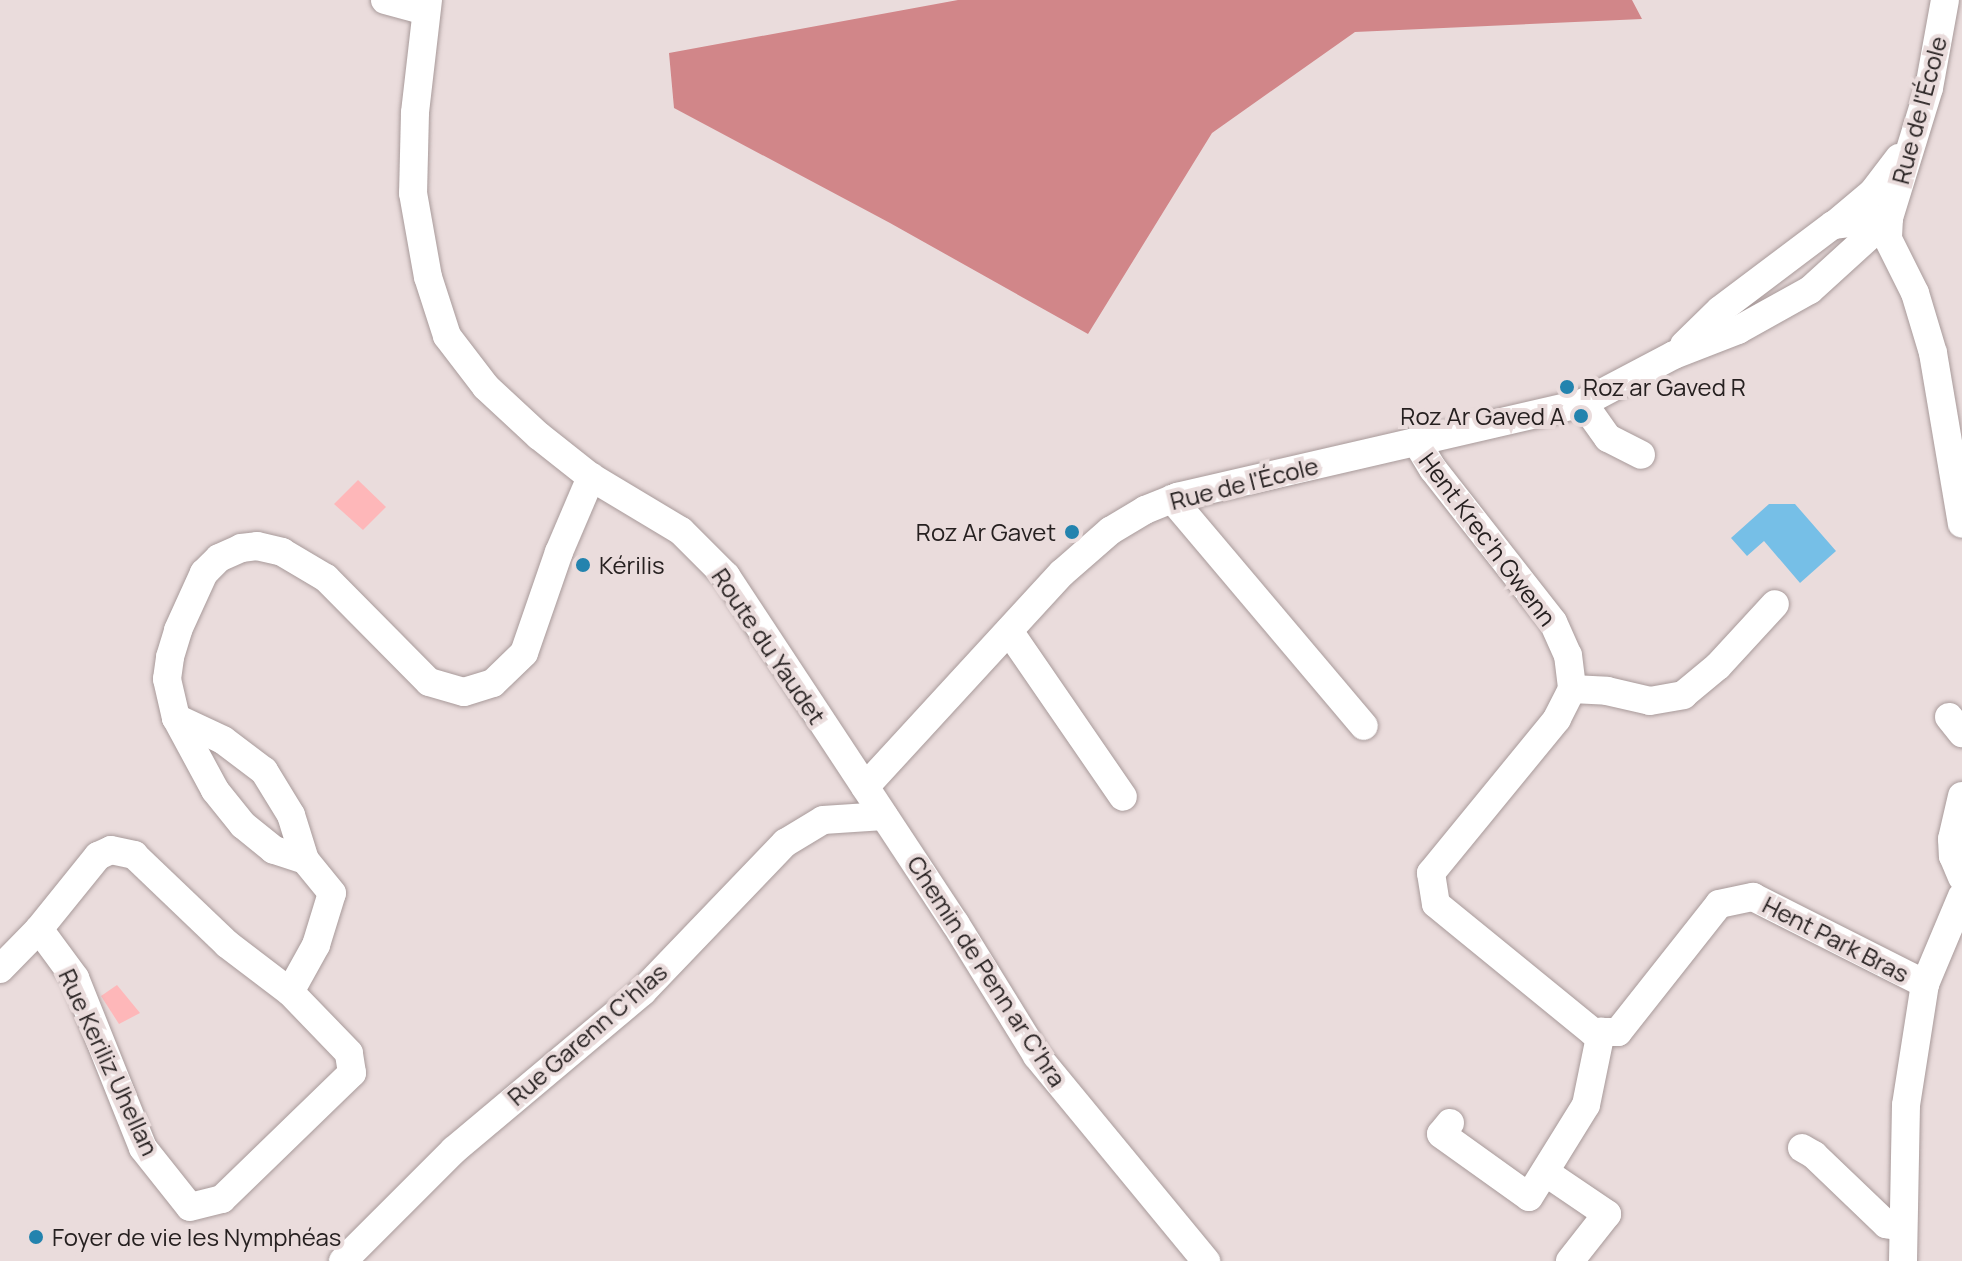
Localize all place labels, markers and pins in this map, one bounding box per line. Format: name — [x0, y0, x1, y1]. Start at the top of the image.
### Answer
place label: Roz ar Gaved R — [1583, 373, 1746, 401]
marker: Roz ar Gaved R — [1558, 378, 1576, 396]
place label: Roz Ar Gaved A — [1400, 402, 1565, 430]
marker: Roz Ar Gaved A — [1572, 407, 1590, 425]
place label: Roz Ar Gavet — [916, 518, 1056, 546]
marker: Roz Ar Gavet — [1063, 523, 1081, 541]
place label: Kérilis — [599, 551, 665, 579]
marker: Kérilis — [574, 556, 592, 574]
place label: Foyer de vie les Nymphéas — [52, 1223, 341, 1251]
marker: Foyer de vie les Nymphéas — [27, 1228, 45, 1246]

